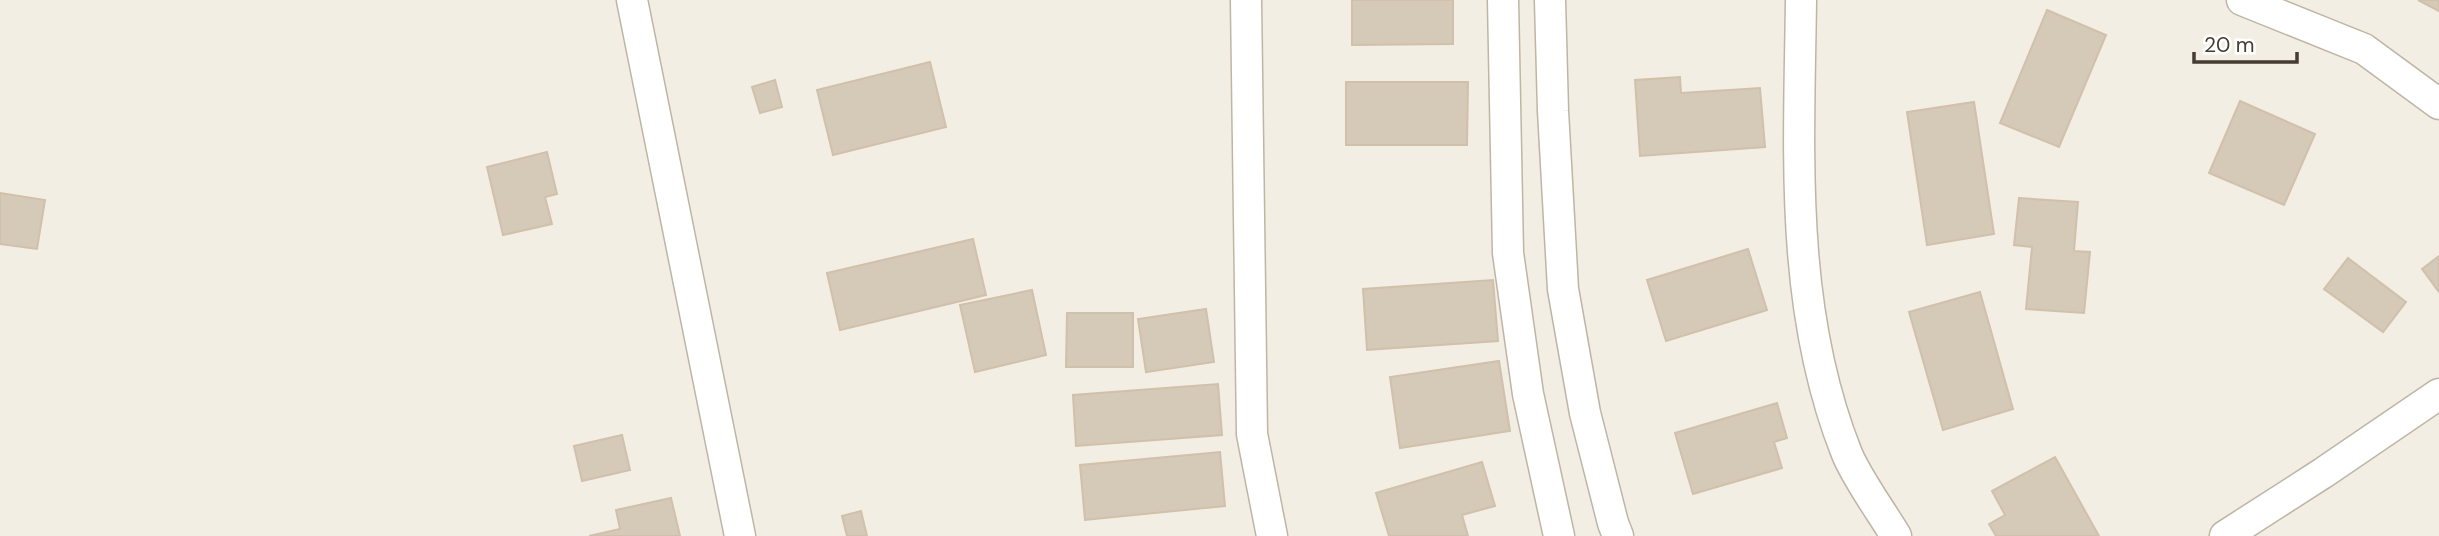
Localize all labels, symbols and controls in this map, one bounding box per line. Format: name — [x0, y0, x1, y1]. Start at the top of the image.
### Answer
scale bar — [2194, 21, 2297, 65]
text: 20 m — [2204, 31, 2255, 59]

